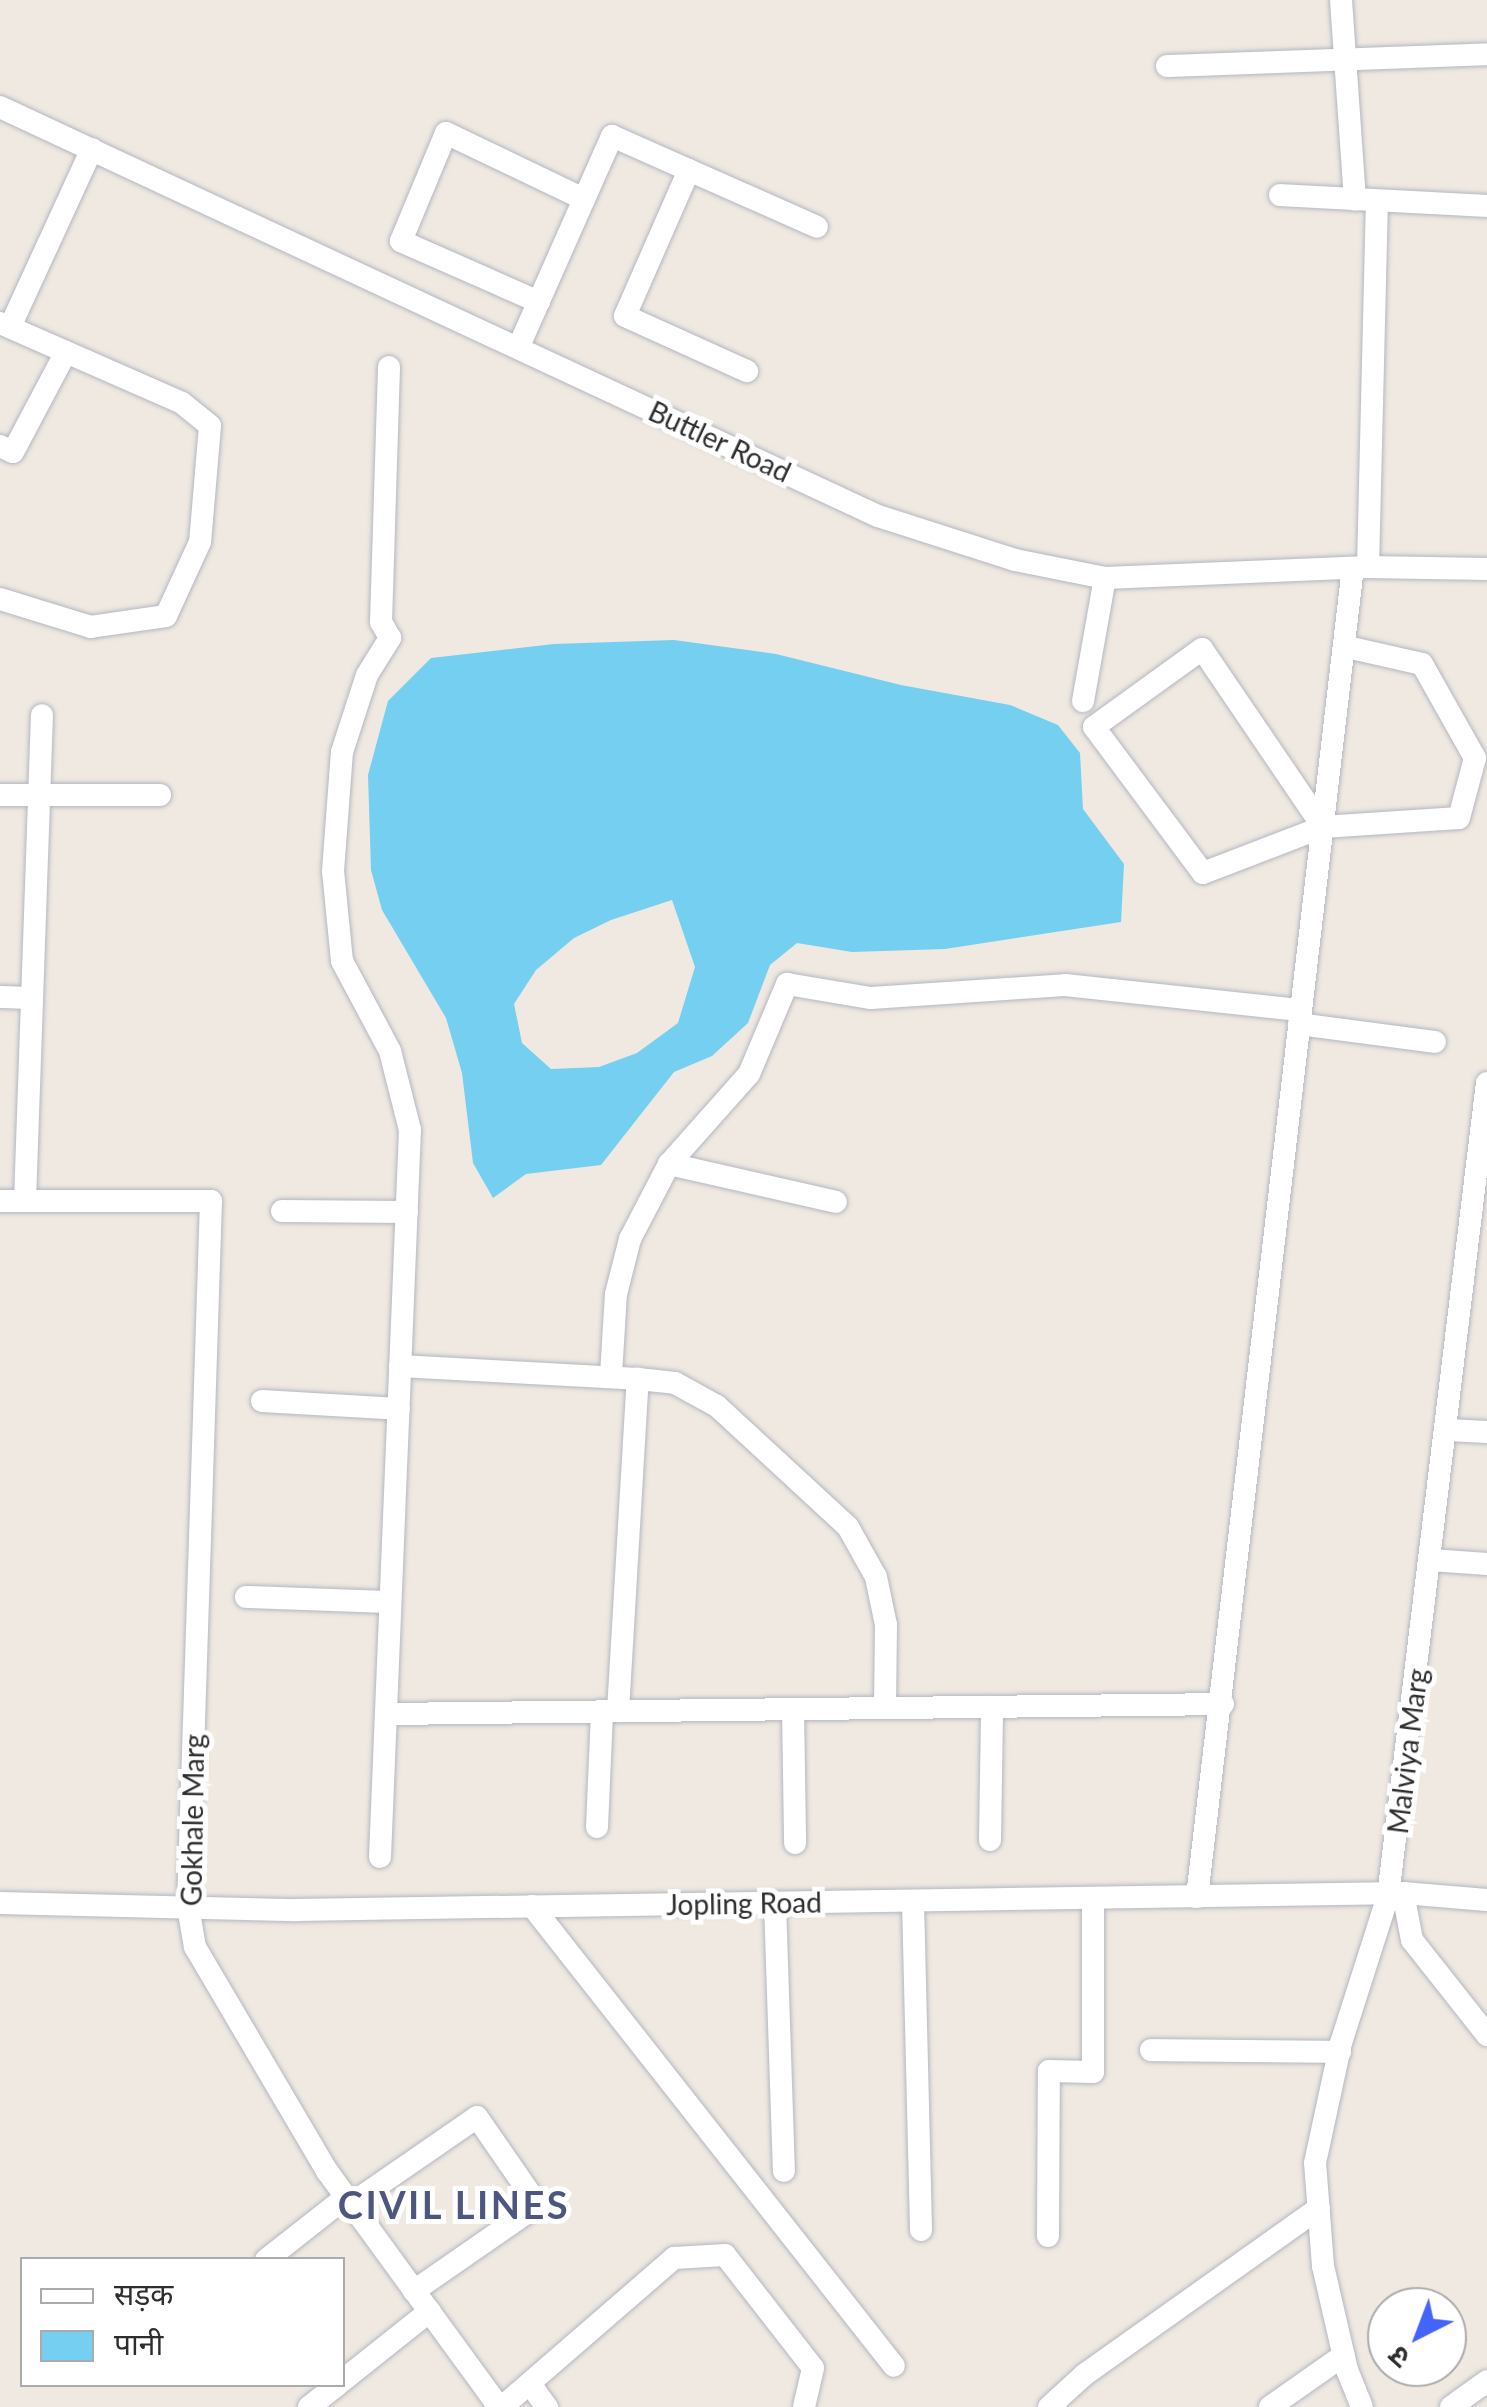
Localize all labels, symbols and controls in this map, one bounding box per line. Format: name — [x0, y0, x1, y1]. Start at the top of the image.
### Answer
street label: Buttler Road — [643, 393, 797, 489]
street label: Malviya Marg — [1380, 1666, 1434, 1836]
street label: Gokhale Marg — [174, 1734, 210, 1906]
street label: Jopling Road — [666, 1885, 822, 1921]
district label: CIVIL LINES — [337, 2182, 571, 2228]
legend — [20, 2257, 345, 2387]
text: सड़क — [114, 2275, 173, 2311]
north arrow — [1367, 2287, 1467, 2387]
text: पानी — [114, 2325, 163, 2361]
text: उ — [1381, 2340, 1416, 2376]

